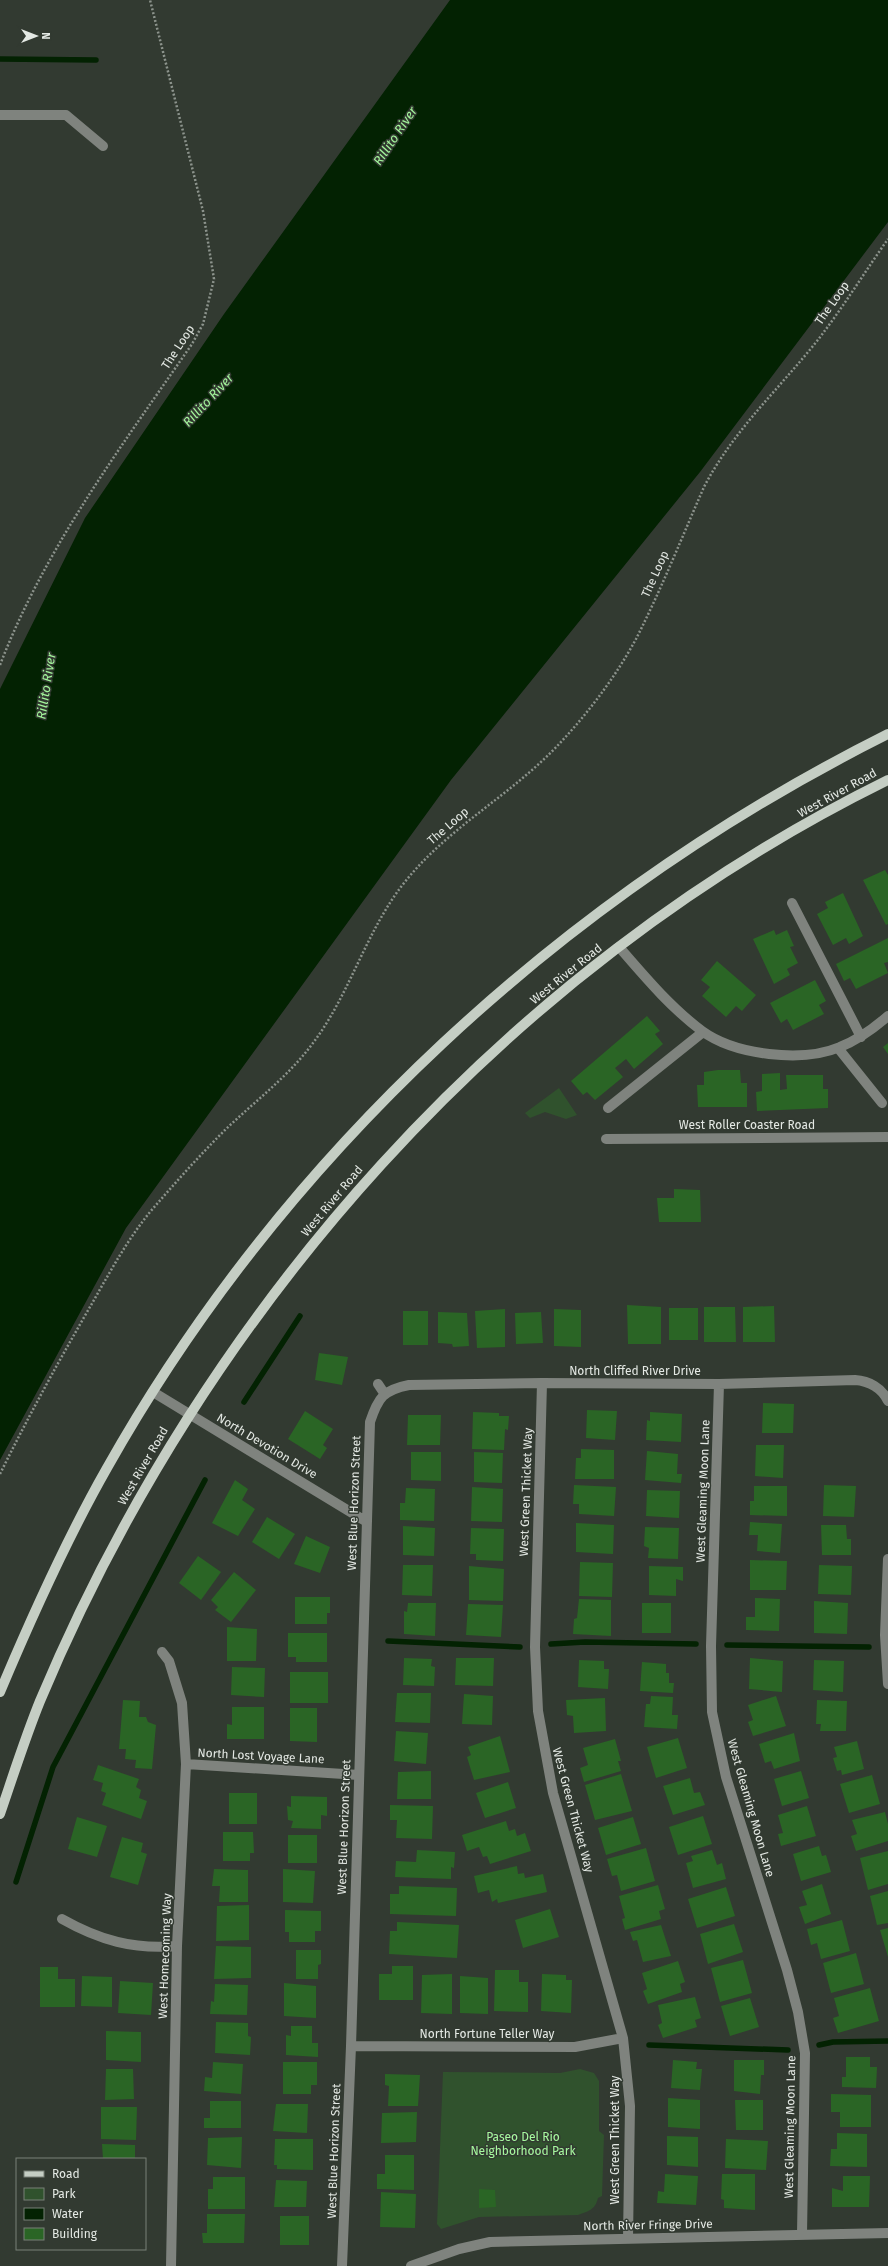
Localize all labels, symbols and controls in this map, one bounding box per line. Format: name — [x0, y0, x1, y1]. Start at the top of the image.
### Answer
north arrow — [16, 16, 56, 56]
text: N — [39, 32, 52, 40]
water label: Rillito River — [370, 103, 421, 168]
street label: The Loop — [812, 279, 852, 327]
street label: The Loop — [159, 322, 197, 372]
water label: Rillito River — [180, 370, 237, 430]
street label: The Loop — [638, 548, 672, 600]
water label: Rillito River — [33, 651, 59, 720]
street label: West River Road — [795, 766, 879, 820]
street label: The Loop — [425, 804, 471, 848]
street label: West River Road — [527, 941, 605, 1007]
street label: West Roller Coaster Road — [679, 1118, 815, 1132]
street label: West River Road — [298, 1163, 366, 1239]
street label: North Cliffed River Drive — [569, 1364, 701, 1378]
street label: North Devotion Drive — [214, 1411, 320, 1481]
street label: West Gleaming Moon Lane — [694, 1419, 712, 1563]
street label: West River Road — [115, 1424, 171, 1508]
street label: West Green Thicket Way — [517, 1427, 535, 1557]
street label: West Blue Horizon Street — [345, 1435, 363, 1571]
street label: West Gleaming Moon Lane — [725, 1737, 777, 1879]
street label: North Lost Voyage Lane — [197, 1746, 325, 1766]
street label: West Green Thicket Way — [550, 1746, 596, 1874]
street label: West Blue Horizon Street — [335, 1759, 353, 1895]
street label: West Homecoming Way — [156, 1893, 174, 2019]
street label: North Fortune Teller Way — [420, 2027, 554, 2041]
street label: West Gleaming Moon Lane — [782, 2055, 798, 2199]
street label: West Green Thicket Way — [608, 2075, 622, 2204]
street label: West Blue Horizon Street — [325, 2083, 343, 2219]
park label: Paseo Del Rio Neighborhood Park — [470, 2130, 576, 2158]
legend — [16, 2158, 146, 2250]
text: Road — [52, 2167, 80, 2181]
text: Park — [52, 2187, 76, 2201]
text: Water — [52, 2207, 84, 2221]
street label: North River Fringe Drive — [583, 2217, 713, 2233]
text: Building — [52, 2227, 98, 2241]

